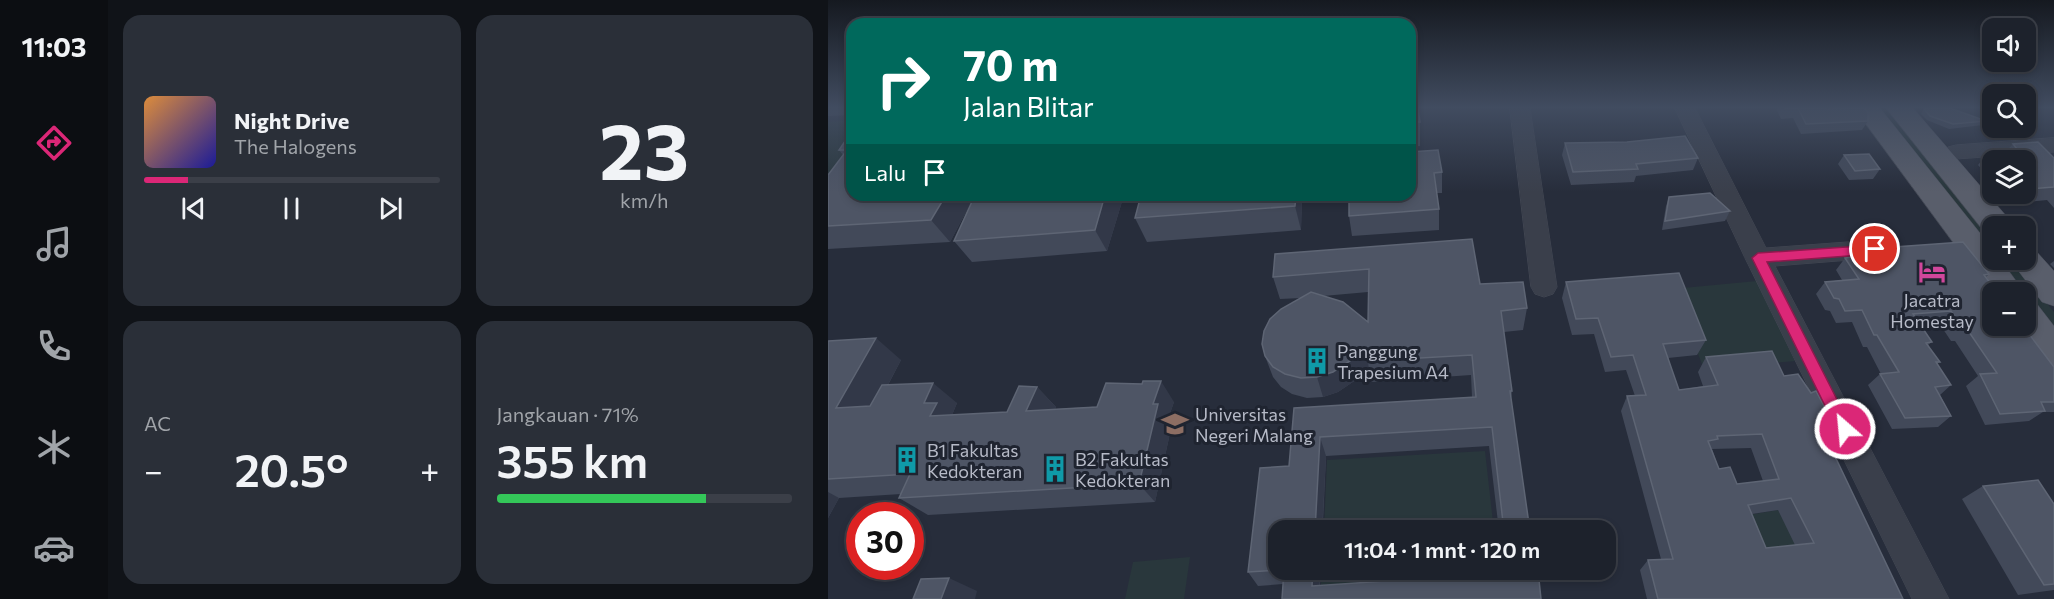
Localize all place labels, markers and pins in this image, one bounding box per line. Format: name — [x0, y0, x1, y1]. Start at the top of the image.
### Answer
pin — [1849, 223, 1900, 274]
hotel icon: Jacatra Homestay — [1917, 257, 1947, 287]
place label: Jacatra Homestay — [1890, 289, 1974, 332]
place label: Panggung Trapesium A4 — [1337, 340, 1449, 383]
building icon: Panggung Trapesium A4 — [1302, 346, 1332, 376]
place label: Universitas Negeri Malang — [1195, 403, 1313, 446]
school or university icon: Universitas Negeri Malang — [1160, 409, 1190, 439]
place label: B1 Fakultas Kedokteran — [927, 439, 1022, 482]
building icon: B1 Fakultas Kedokteran — [892, 445, 922, 475]
place label: B2 Fakultas Kedokteran — [1075, 448, 1170, 491]
building icon: B2 Fakultas Kedokteran — [1040, 454, 1070, 484]

